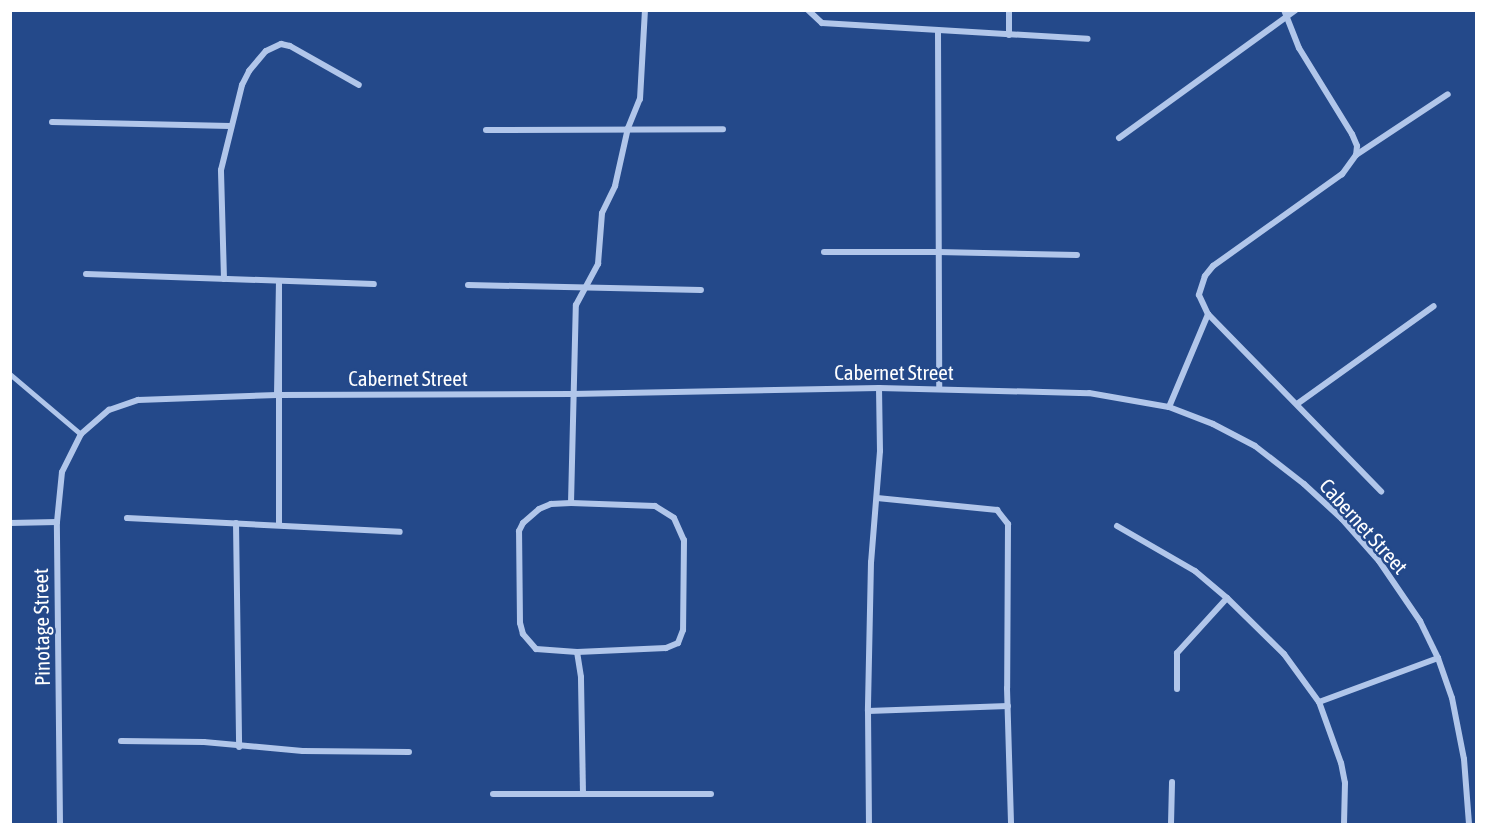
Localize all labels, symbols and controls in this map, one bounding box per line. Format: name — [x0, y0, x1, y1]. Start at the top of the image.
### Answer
street label: Cabernet Street — [834, 359, 954, 385]
street label: Cabernet Street — [348, 365, 468, 391]
street label: Cabernet Street — [1315, 473, 1413, 579]
street label: Pinotage Street — [27, 568, 55, 686]

